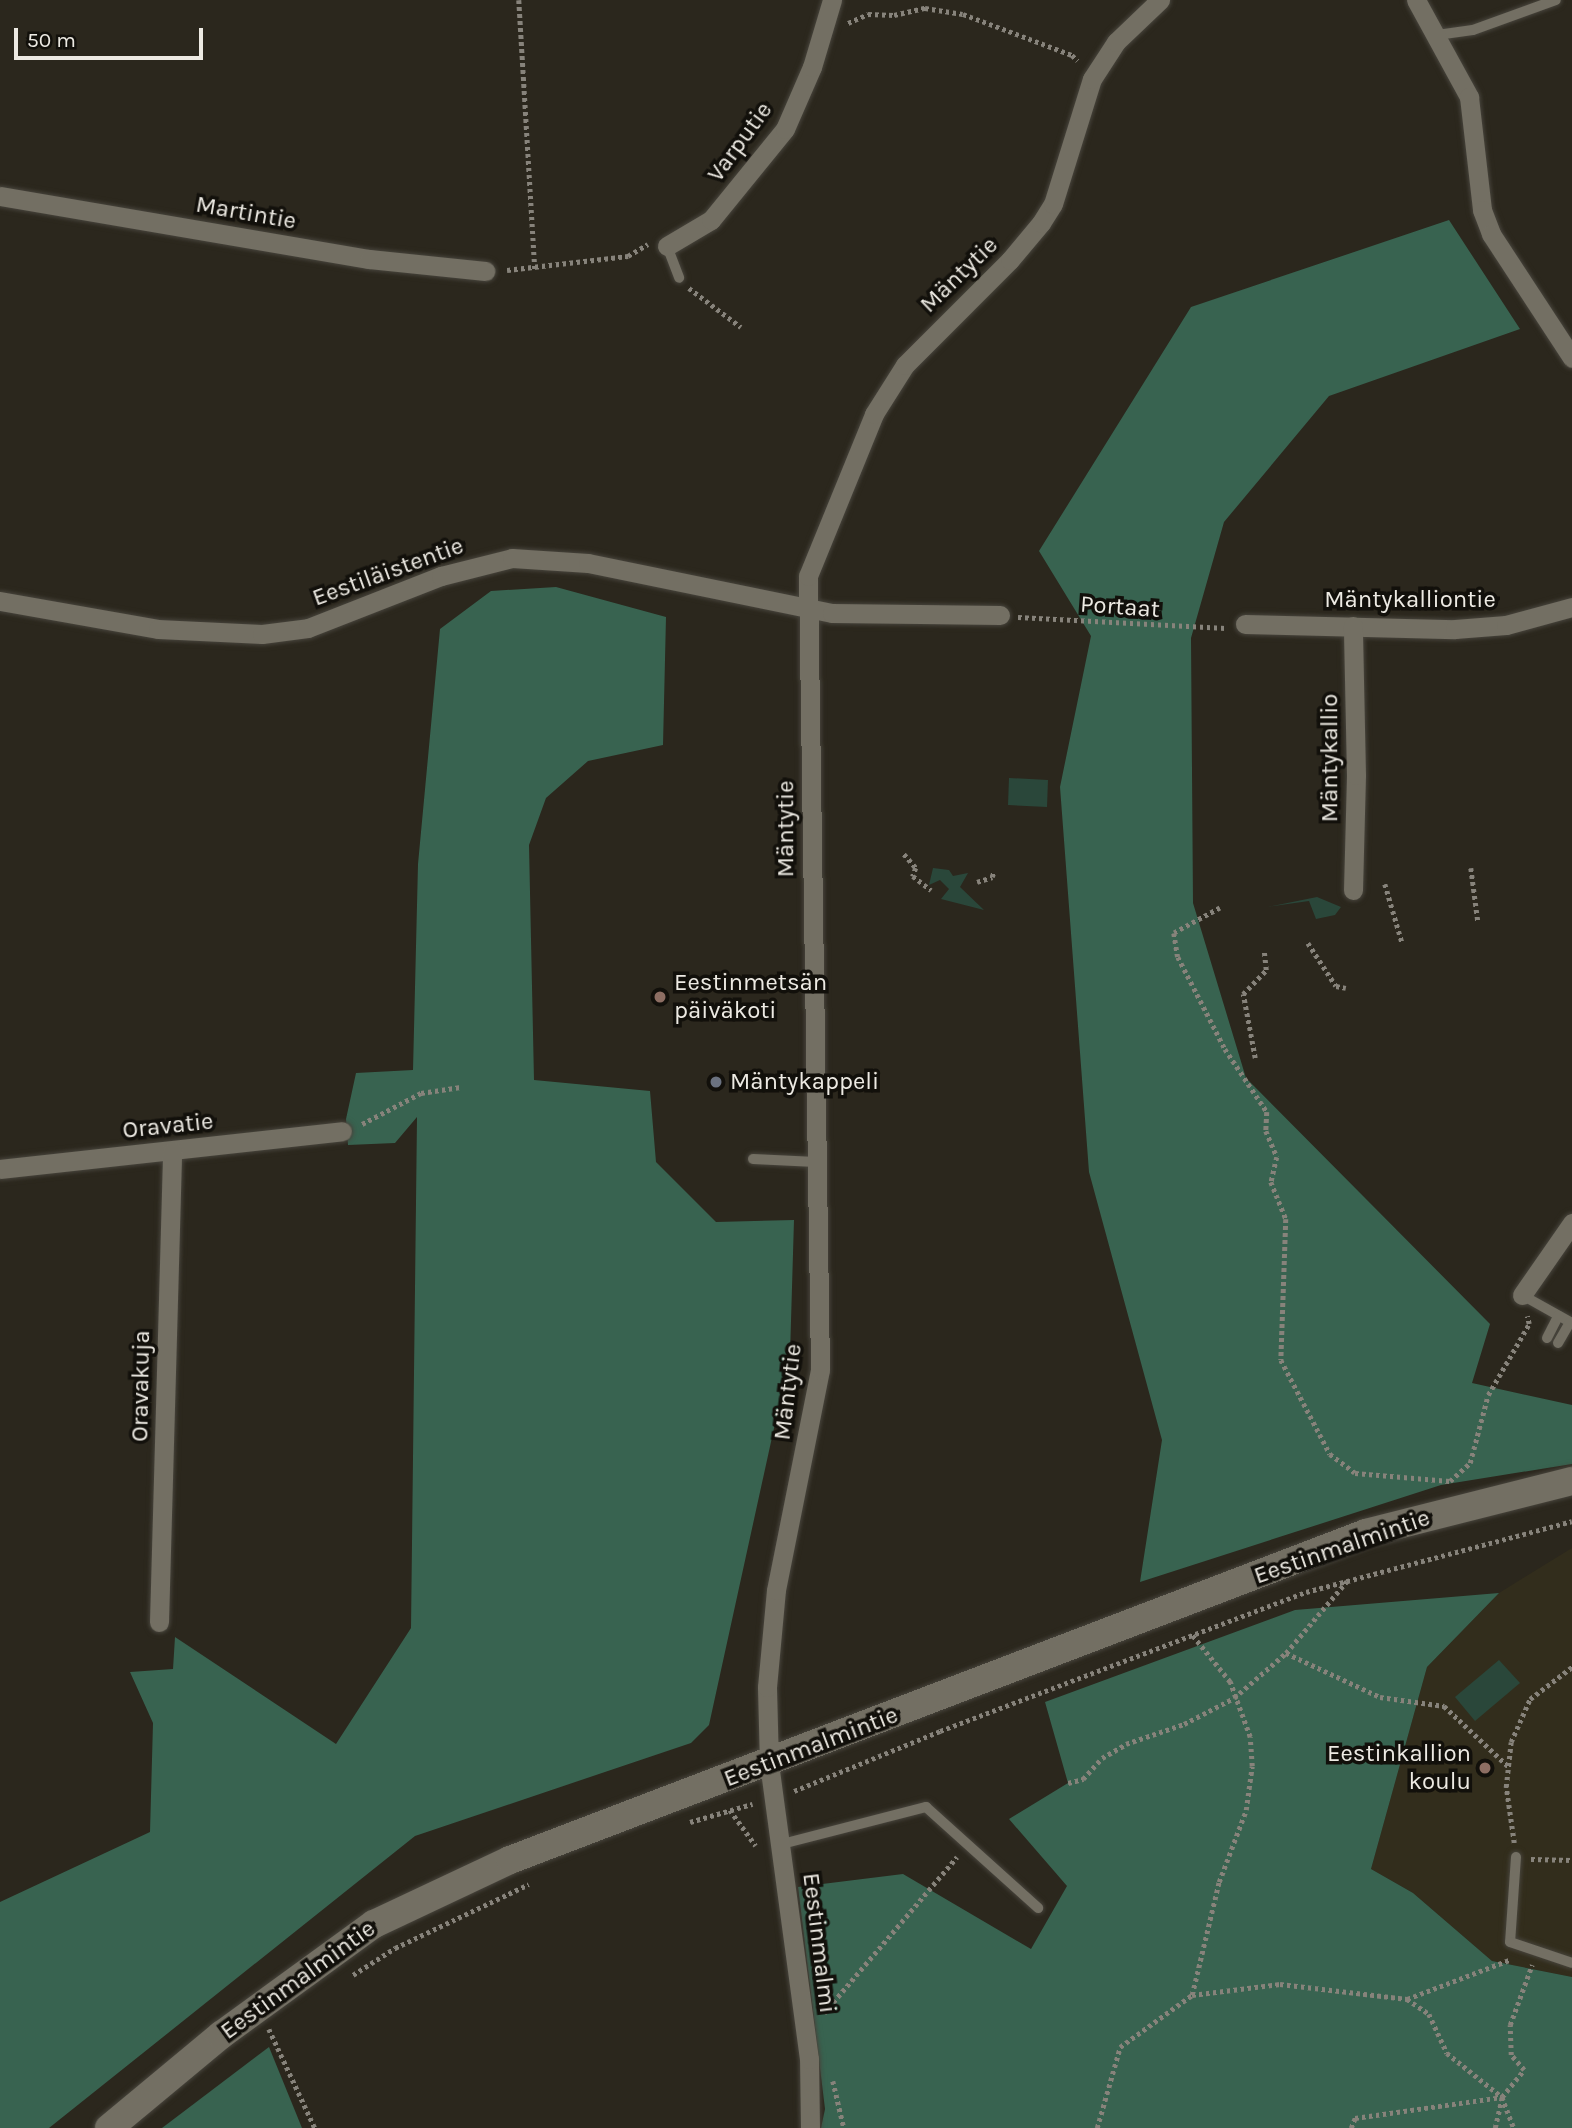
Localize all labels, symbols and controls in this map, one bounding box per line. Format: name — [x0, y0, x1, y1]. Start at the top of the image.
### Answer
scale bar — [18, 14, 206, 58]
text: 50 m — [27, 28, 76, 52]
street label: Varputie — [701, 96, 779, 188]
street label: Martintie — [194, 190, 298, 236]
street label: Mäntytie — [914, 231, 1004, 319]
street label: Eestiläistentie — [309, 531, 467, 613]
street label: Mäntykalliontie — [1324, 586, 1496, 614]
street label: Portaat — [1079, 590, 1161, 624]
street label: Mäntykallio — [1316, 694, 1344, 822]
street label: Mäntytie — [772, 781, 800, 877]
place label: Eestinmetsän päiväkoti — [674, 969, 827, 1025]
marker: Eestinmetsän päiväkoti — [652, 989, 668, 1005]
place label: Mäntykappeli — [730, 1068, 879, 1096]
marker: Mäntykappeli — [708, 1074, 724, 1090]
street label: Oravatie — [121, 1107, 215, 1145]
street label: Oravakuja — [126, 1330, 156, 1442]
street label: Mäntytie — [768, 1342, 808, 1442]
street label: Eestinmalmintie — [1250, 1503, 1434, 1591]
street label: Eestinmalmintie — [720, 1701, 902, 1793]
place label: Eestinkallion koulu — [1327, 1740, 1471, 1796]
marker: Eestinkallion koulu — [1477, 1760, 1493, 1776]
street label: Eestinmalmi — [796, 1871, 842, 2015]
street label: Eestinmalmintie — [215, 1914, 381, 2046]

